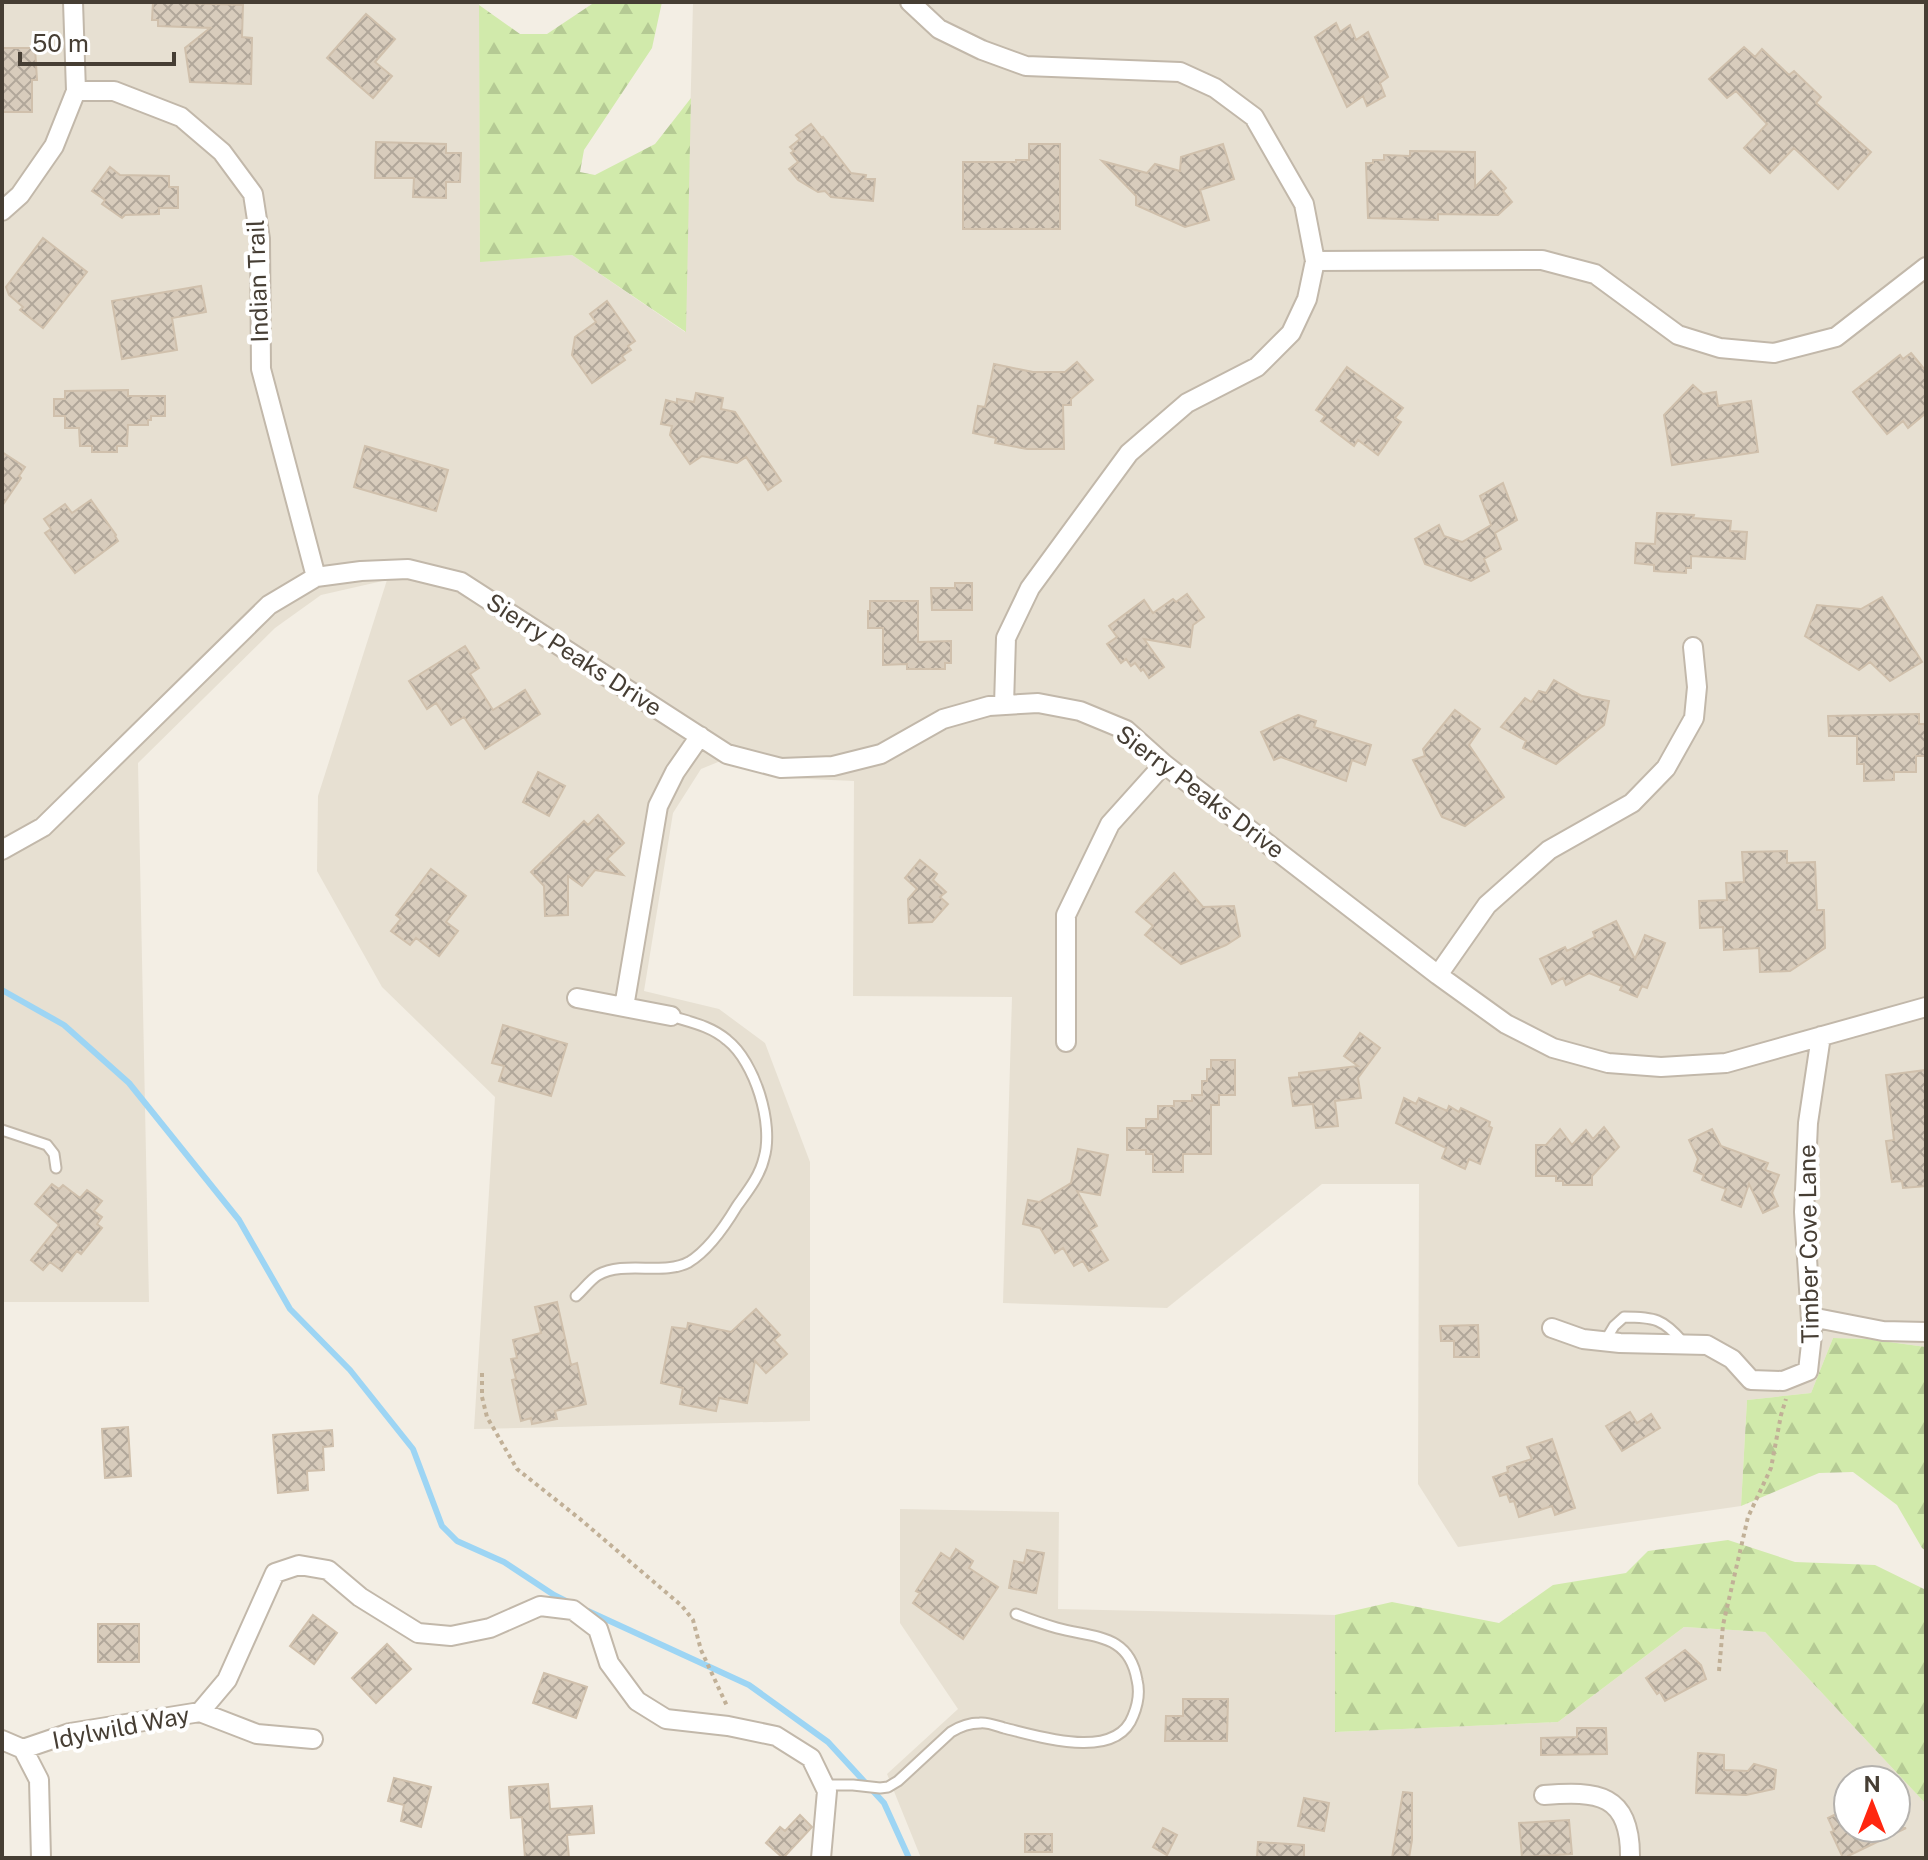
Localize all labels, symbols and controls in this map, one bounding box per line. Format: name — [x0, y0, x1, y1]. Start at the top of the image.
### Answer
scale bar — [20, 16, 174, 66]
text: 50 m — [32, 29, 89, 57]
street label: Indian Trail — [241, 219, 273, 343]
street label: Sierry Peaks Drive — [482, 587, 668, 721]
street label: Sierry Peaks Drive — [1111, 719, 1290, 864]
street label: Timber Cove Lane — [1792, 1144, 1824, 1344]
street label: Idylwild Way — [50, 1700, 192, 1754]
north arrow — [1832, 1764, 1912, 1844]
text: N — [1863, 1771, 1881, 1797]

